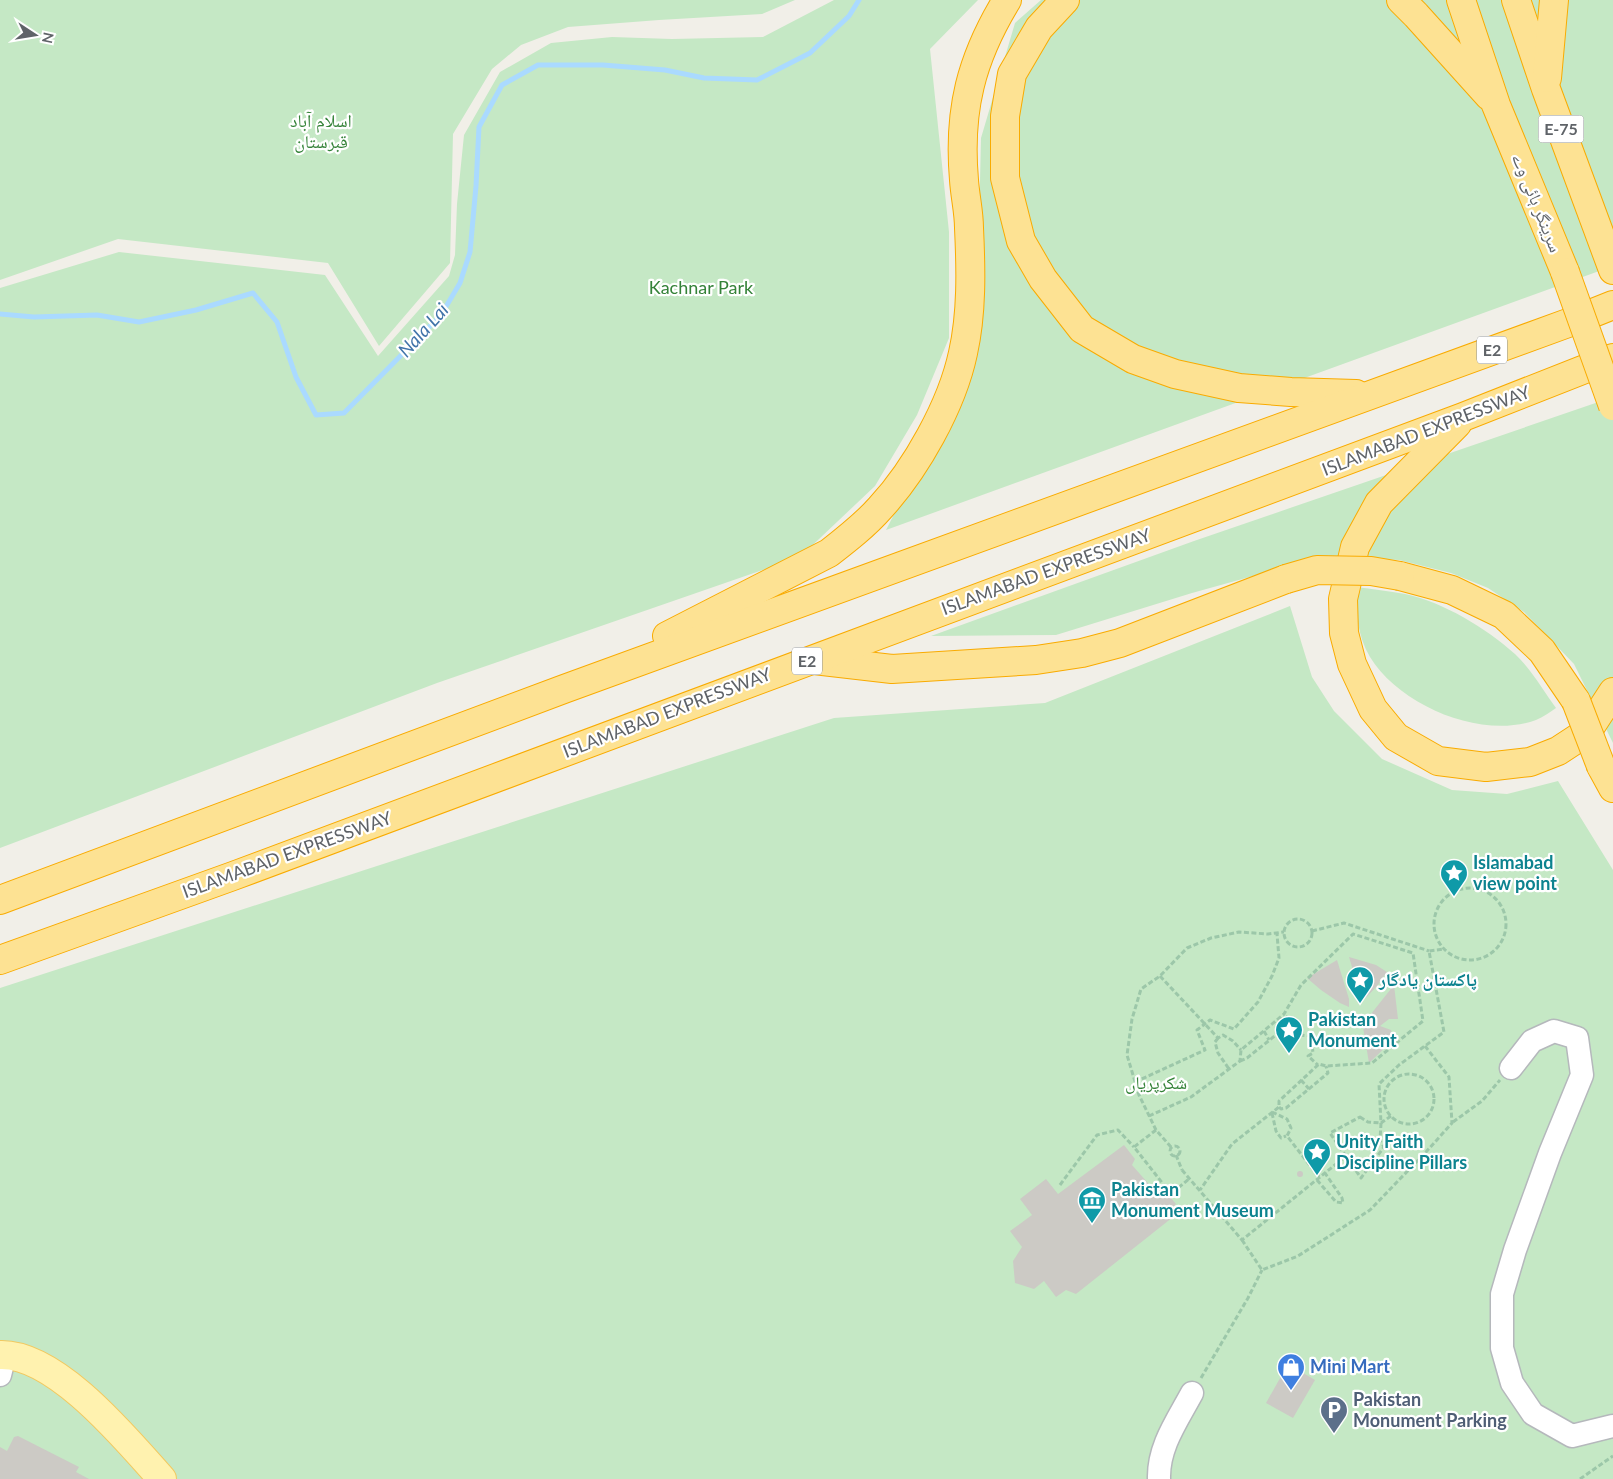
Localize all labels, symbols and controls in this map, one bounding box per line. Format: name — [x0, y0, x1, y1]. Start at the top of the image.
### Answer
north arrow — [10, 10, 60, 60]
text: N — [39, 31, 58, 45]
park label: اسلام آباد قبرستان — [290, 109, 352, 153]
road number: E-75 — [1538, 116, 1584, 142]
street label: سرینگر ہائی وے — [1507, 150, 1568, 256]
park label: Kachnar Park — [649, 276, 754, 298]
water label: Nala Lai — [393, 298, 453, 361]
road number: E2 — [1477, 336, 1507, 364]
street label: ISLAMABAD EXPRESSWAY — [1318, 380, 1534, 480]
street label: ISLAMABAD EXPRESSWAY — [938, 523, 1154, 619]
road number: E2 — [792, 648, 822, 674]
street label: ISLAMABAD EXPRESSWAY — [559, 662, 775, 762]
street label: ISLAMABAD EXPRESSWAY — [179, 806, 395, 902]
place label: Islamabad view point — [1473, 851, 1557, 894]
place icon: Islamabad view point — [1439, 858, 1469, 897]
place icon: پاکستان یادگار — [1345, 965, 1375, 1004]
place label: پاکستان یادگار — [1378, 968, 1477, 991]
place label: Pakistan Monument — [1308, 1008, 1397, 1051]
place icon: Pakistan Monument — [1274, 1015, 1304, 1054]
park label: شکرپریاں — [1125, 1071, 1187, 1094]
place label: Unity Faith Discipline Pillars — [1336, 1130, 1467, 1173]
place icon: Unity Faith Discipline Pillars — [1302, 1137, 1332, 1176]
place label: Pakistan Monument Museum — [1111, 1178, 1274, 1221]
museum icon: Pakistan Monument Museum — [1077, 1185, 1107, 1224]
shop icon: Mini Mart — [1276, 1352, 1306, 1391]
place label: Mini Mart — [1310, 1355, 1390, 1377]
place label: Pakistan Monument Parking — [1353, 1388, 1507, 1431]
parking icon: Pakistan Monument Parking — [1319, 1395, 1349, 1434]

